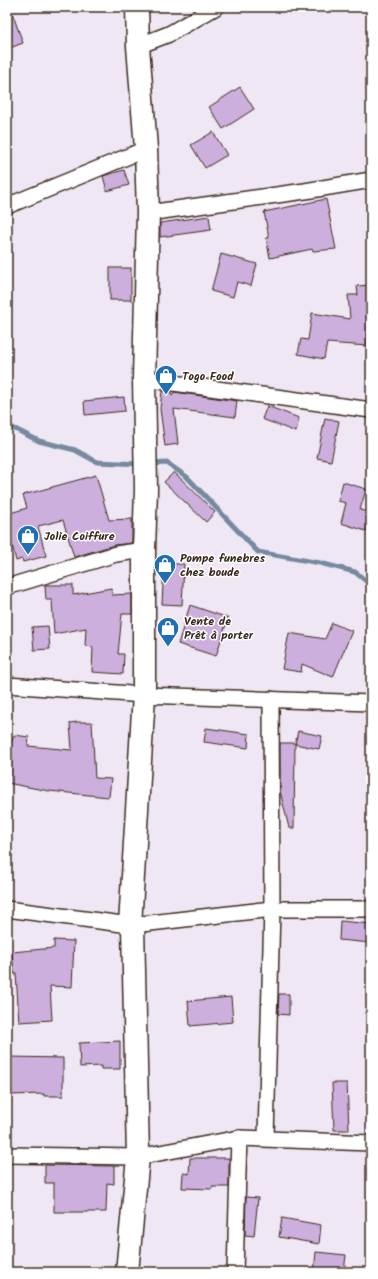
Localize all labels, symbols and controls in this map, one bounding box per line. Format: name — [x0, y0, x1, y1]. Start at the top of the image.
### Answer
shop icon: Togo Food — [153, 363, 179, 396]
place label: Togo Food — [182, 367, 234, 386]
shop icon: Jolie Coiffure — [15, 523, 41, 556]
place label: Jolie Coiffure — [44, 527, 115, 546]
place label: Pompe funebres chez boude — [180, 549, 265, 582]
shop icon: Pompe funebres chez boude — [152, 552, 178, 585]
place label: Vente de Prêt à porter — [184, 612, 254, 645]
shop icon: Vente de Prêt à porter — [155, 615, 181, 648]

